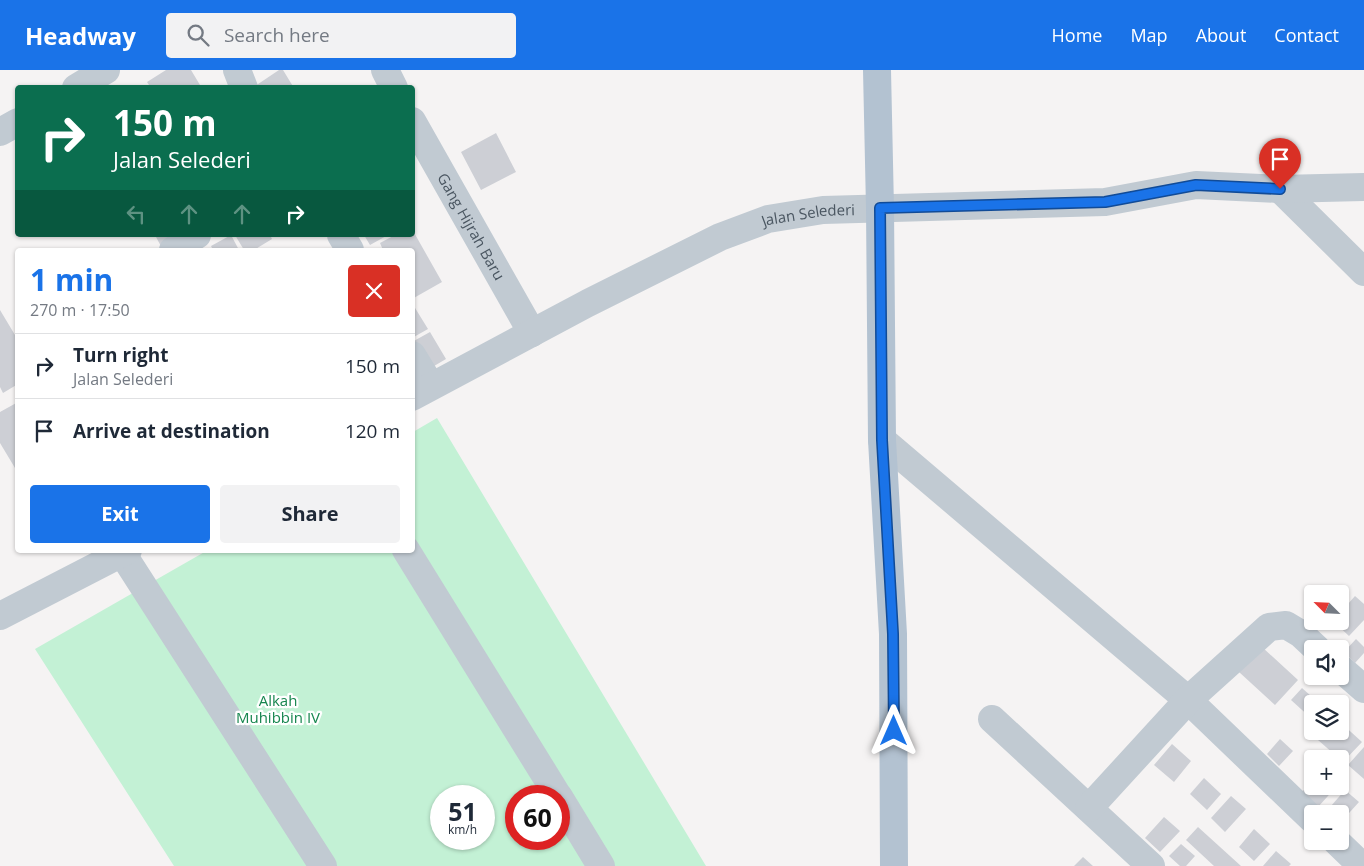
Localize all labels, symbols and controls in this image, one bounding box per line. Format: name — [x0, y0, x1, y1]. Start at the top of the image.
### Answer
search box — [166, 13, 516, 58]
text: Headway — [25, 19, 136, 52]
icon: search — [184, 21, 212, 49]
text: Search here — [224, 22, 330, 48]
text: Home — [1052, 23, 1102, 47]
text: Map — [1130, 23, 1168, 47]
text: About — [1196, 23, 1246, 47]
text: Contact — [1274, 23, 1339, 47]
text: 150 m — [113, 99, 217, 146]
icon: right — [30, 105, 95, 170]
pin — [1259, 138, 1301, 189]
text: Jalan Selederi — [113, 144, 251, 174]
icon: arrive — [1266, 145, 1294, 173]
street label: Gang Hijrah Baru — [433, 169, 510, 284]
street label: Jalan Selederi — [757, 199, 855, 231]
icon: left — [122, 200, 150, 228]
icon: ahead — [175, 200, 203, 228]
icon: ahead — [228, 200, 256, 228]
icon: right — [281, 200, 309, 228]
text: 1 min — [30, 259, 113, 300]
button: close — [348, 265, 400, 317]
text: 270 m · 17:50 — [30, 299, 130, 321]
text: Turn right — [73, 342, 168, 368]
icon: right — [30, 352, 58, 380]
text: 150 m — [345, 353, 400, 379]
text: Jalan Selederi — [73, 368, 173, 390]
icon: arrive — [30, 417, 58, 445]
text: Arrive at destination — [73, 418, 270, 444]
text: 120 m — [345, 418, 400, 444]
button: Exit — [30, 485, 210, 543]
button: Share — [220, 485, 400, 543]
north arrow — [1304, 585, 1349, 630]
map controls — [1304, 585, 1349, 850]
button: sound — [1304, 640, 1349, 685]
park label: Alkah Muhibbin IV — [236, 690, 320, 727]
button: layers — [1304, 695, 1349, 740]
position arrow — [867, 704, 919, 756]
button: + — [1304, 750, 1349, 795]
speed limit sign: 60 — [505, 785, 570, 850]
text: 51 — [448, 794, 477, 828]
button: − — [1304, 805, 1349, 850]
text: km/h — [448, 821, 477, 838]

